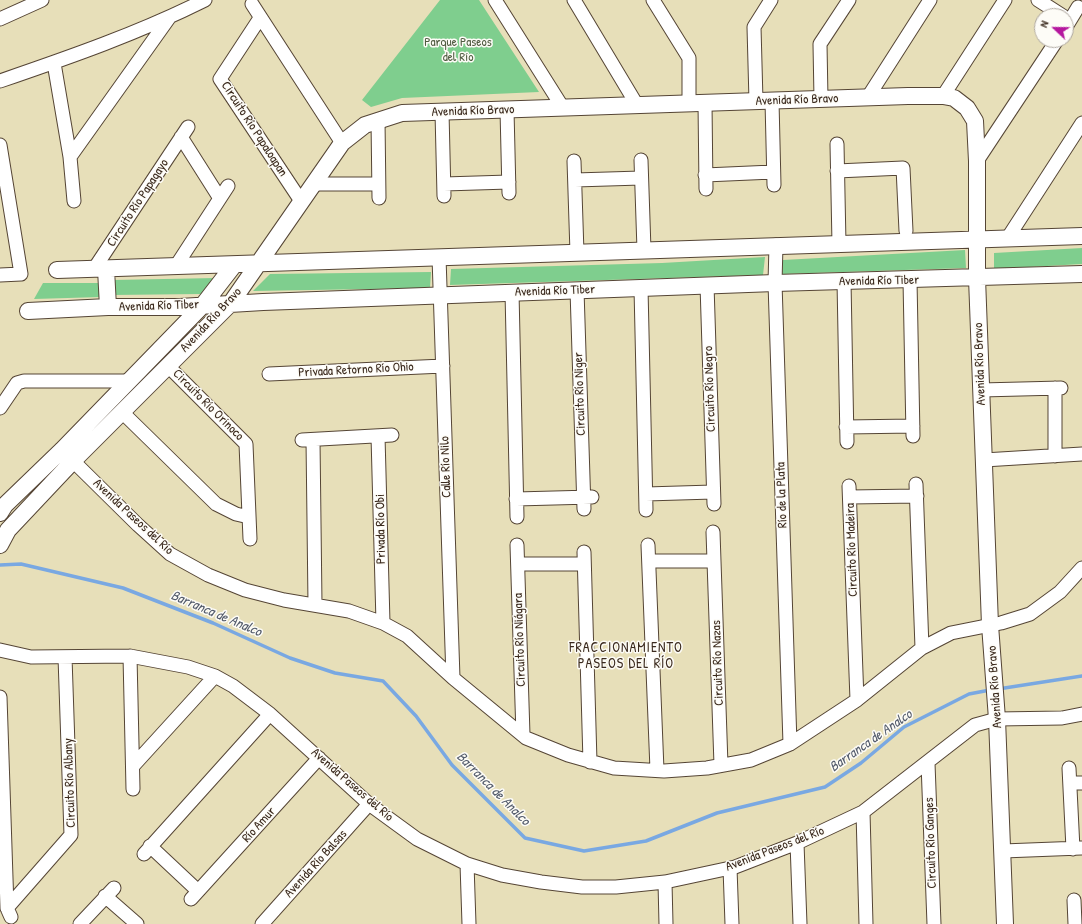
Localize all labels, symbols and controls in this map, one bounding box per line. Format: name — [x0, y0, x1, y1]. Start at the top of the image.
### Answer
north arrow — [1034, 8, 1074, 48]
text: N — [1036, 19, 1051, 29]
park label: Parque Paseos del Río — [424, 35, 492, 66]
street label: Circuito Río Papaloapan — [217, 79, 291, 179]
street label: Avenida Río Bravo — [755, 91, 839, 109]
street label: Avenida Río Bravo — [431, 102, 515, 120]
street label: Circuito Río Papagayo — [104, 156, 172, 250]
street label: Avenida Río Tiber — [839, 273, 919, 289]
street label: Avenida Río Tiber — [515, 282, 595, 300]
street label: Avenida Río Bravo — [177, 284, 245, 356]
street label: Avenida Río Tiber — [119, 297, 199, 315]
street label: Avenida Río Bravo — [971, 322, 989, 406]
street label: Circuito Río Negro — [701, 346, 719, 432]
street label: Circuito Río Niger — [571, 352, 589, 436]
street label: Privada Retorno Río Ohio — [298, 359, 414, 381]
street label: Circuito Río Orinoco — [169, 366, 247, 444]
street label: Calle Río Nilo — [437, 436, 455, 498]
street label: Río de la Plata — [773, 462, 791, 528]
street label: Avenida Paseos del Río — [90, 476, 176, 558]
street label: Privada Río Obi — [373, 494, 389, 564]
street label: Circuito Río Madeira — [843, 503, 861, 597]
water label: Barranca de Analco — [168, 587, 264, 641]
street label: Circuito Río Niágara — [511, 593, 529, 687]
street label: Circuito Río Nazas — [709, 620, 727, 706]
district label: FRACCIONAMIENTO PASEOS DEL RÍO — [569, 640, 683, 672]
street label: Avenida Río Bravo — [984, 645, 1006, 729]
water label: Barranca de Analco — [826, 706, 916, 776]
street label: Circuito Río Albany — [61, 738, 79, 828]
street label: Avenida Paseos del Río — [308, 745, 396, 825]
water label: Barranca de Analco — [453, 749, 533, 829]
street label: Circuito Río Ganges — [922, 797, 940, 889]
street label: Río Amur — [239, 804, 279, 846]
street label: Avenida Paseos del Río — [724, 823, 826, 875]
street label: Avenida Río Balsas — [281, 827, 351, 901]

